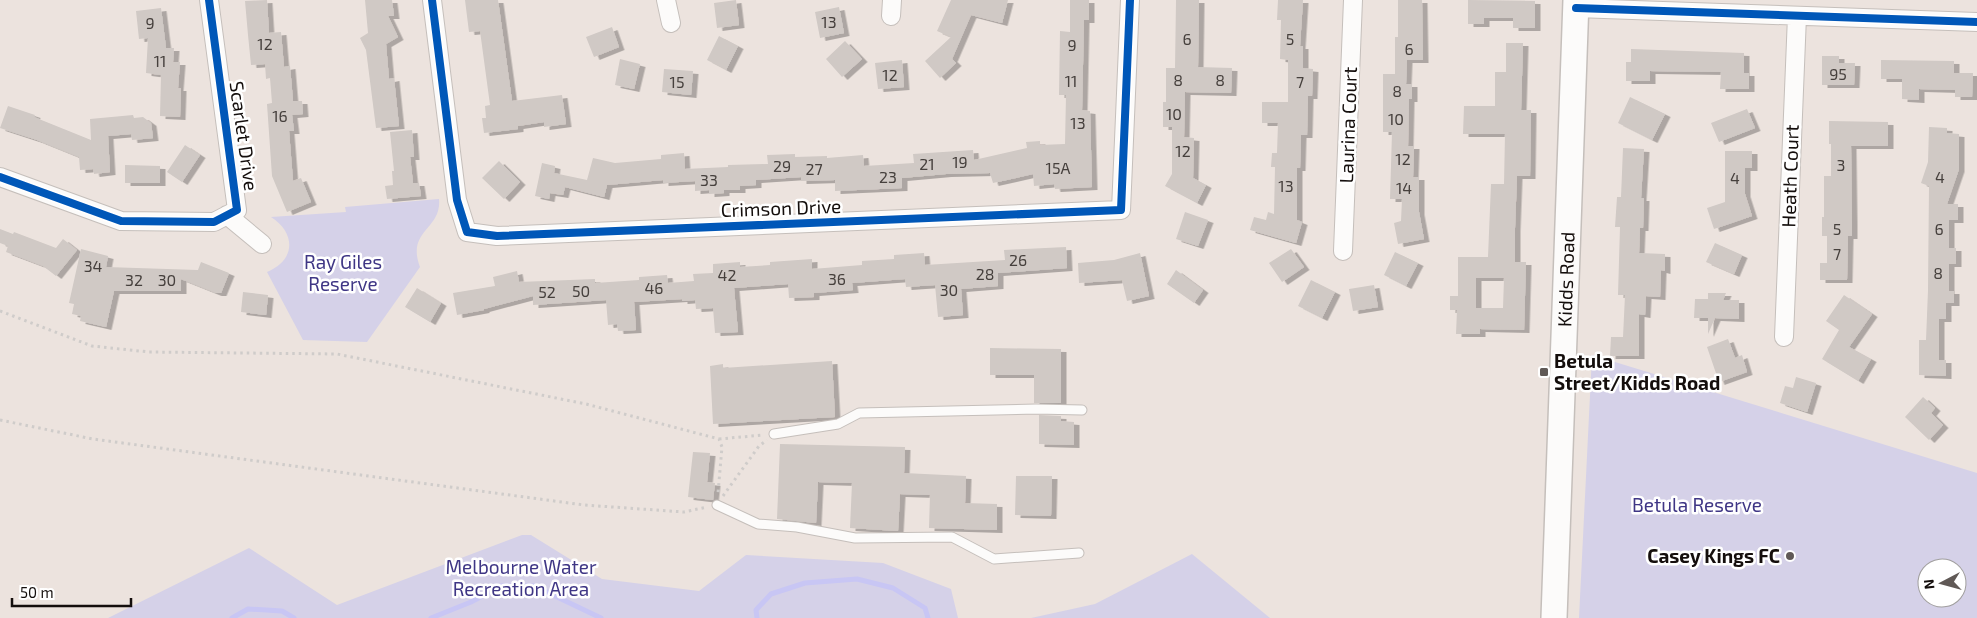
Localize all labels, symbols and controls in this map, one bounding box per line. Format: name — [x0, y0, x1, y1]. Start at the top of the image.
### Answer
house number: 13 — [821, 12, 837, 31]
house number: 9 — [145, 13, 155, 32]
house number: 6 — [1182, 29, 1192, 48]
house number: 5 — [1286, 29, 1294, 48]
house number: 12 — [257, 34, 273, 53]
house number: 9 — [1067, 35, 1077, 54]
house number: 6 — [1404, 39, 1414, 58]
house number: 11 — [154, 51, 166, 70]
house number: 95 — [1829, 64, 1847, 83]
house number: 12 — [882, 65, 898, 84]
street label: Laurina Court — [1334, 66, 1361, 184]
house number: 8 — [1173, 70, 1183, 89]
house number: 8 — [1215, 70, 1225, 89]
house number: 11 — [1065, 71, 1077, 90]
house number: 15 — [670, 72, 684, 91]
house number: 7 — [1296, 72, 1304, 91]
street label: Scarlet Drive — [225, 80, 264, 192]
house number: 8 — [1392, 81, 1402, 100]
house number: 10 — [1166, 104, 1182, 123]
house number: 16 — [272, 106, 288, 125]
house number: 10 — [1388, 109, 1404, 128]
house number: 13 — [1070, 113, 1086, 132]
street label: Heath Court — [1776, 124, 1803, 228]
house number: 12 — [1175, 141, 1191, 160]
house number: 12 — [1395, 149, 1411, 168]
house number: 19 — [952, 152, 968, 171]
house number: 21 — [919, 154, 935, 173]
house number: 3 — [1837, 155, 1845, 174]
house number: 29 — [773, 156, 791, 175]
house number: 15A — [1046, 158, 1070, 177]
house number: 27 — [805, 159, 823, 178]
house number: 23 — [879, 167, 897, 186]
house number: 4 — [1935, 167, 1945, 186]
house number: 4 — [1730, 168, 1740, 187]
house number: 33 — [700, 170, 718, 189]
house number: 13 — [1278, 176, 1294, 195]
house number: 14 — [1396, 178, 1412, 197]
street label: Crimson Drive — [720, 194, 842, 221]
house number: 5 — [1833, 219, 1841, 238]
house number: 6 — [1934, 219, 1944, 238]
street label: Kidds Road — [1552, 231, 1579, 327]
house number: 7 — [1833, 244, 1841, 263]
park label: Ray Giles Reserve — [304, 250, 382, 295]
house number: 26 — [1009, 250, 1027, 269]
house number: 34 — [84, 256, 103, 275]
house number: 8 — [1933, 263, 1943, 282]
house number: 28 — [976, 264, 994, 283]
house number: 42 — [718, 265, 736, 284]
house number: 36 — [828, 269, 846, 288]
house number: 32 — [125, 270, 143, 289]
house number: 30 — [158, 270, 176, 289]
house number: 46 — [645, 278, 664, 297]
house number: 30 — [940, 280, 958, 299]
house number: 50 — [572, 281, 590, 300]
house number: 52 — [538, 282, 556, 301]
place label: Betula Street/Kidds Road — [1554, 349, 1720, 394]
marker: Betula Street/Kidds Road — [1538, 366, 1550, 378]
park label: Betula Reserve — [1632, 493, 1762, 516]
place label: Casey Kings FC — [1647, 544, 1780, 568]
marker: Casey Kings FC — [1784, 550, 1796, 562]
park label: Melbourne Water Recreation Area — [445, 555, 597, 600]
north arrow — [1917, 558, 1967, 608]
scale bar — [12, 576, 131, 608]
text: N — [1920, 578, 1938, 590]
text: 50 m — [20, 583, 54, 601]

